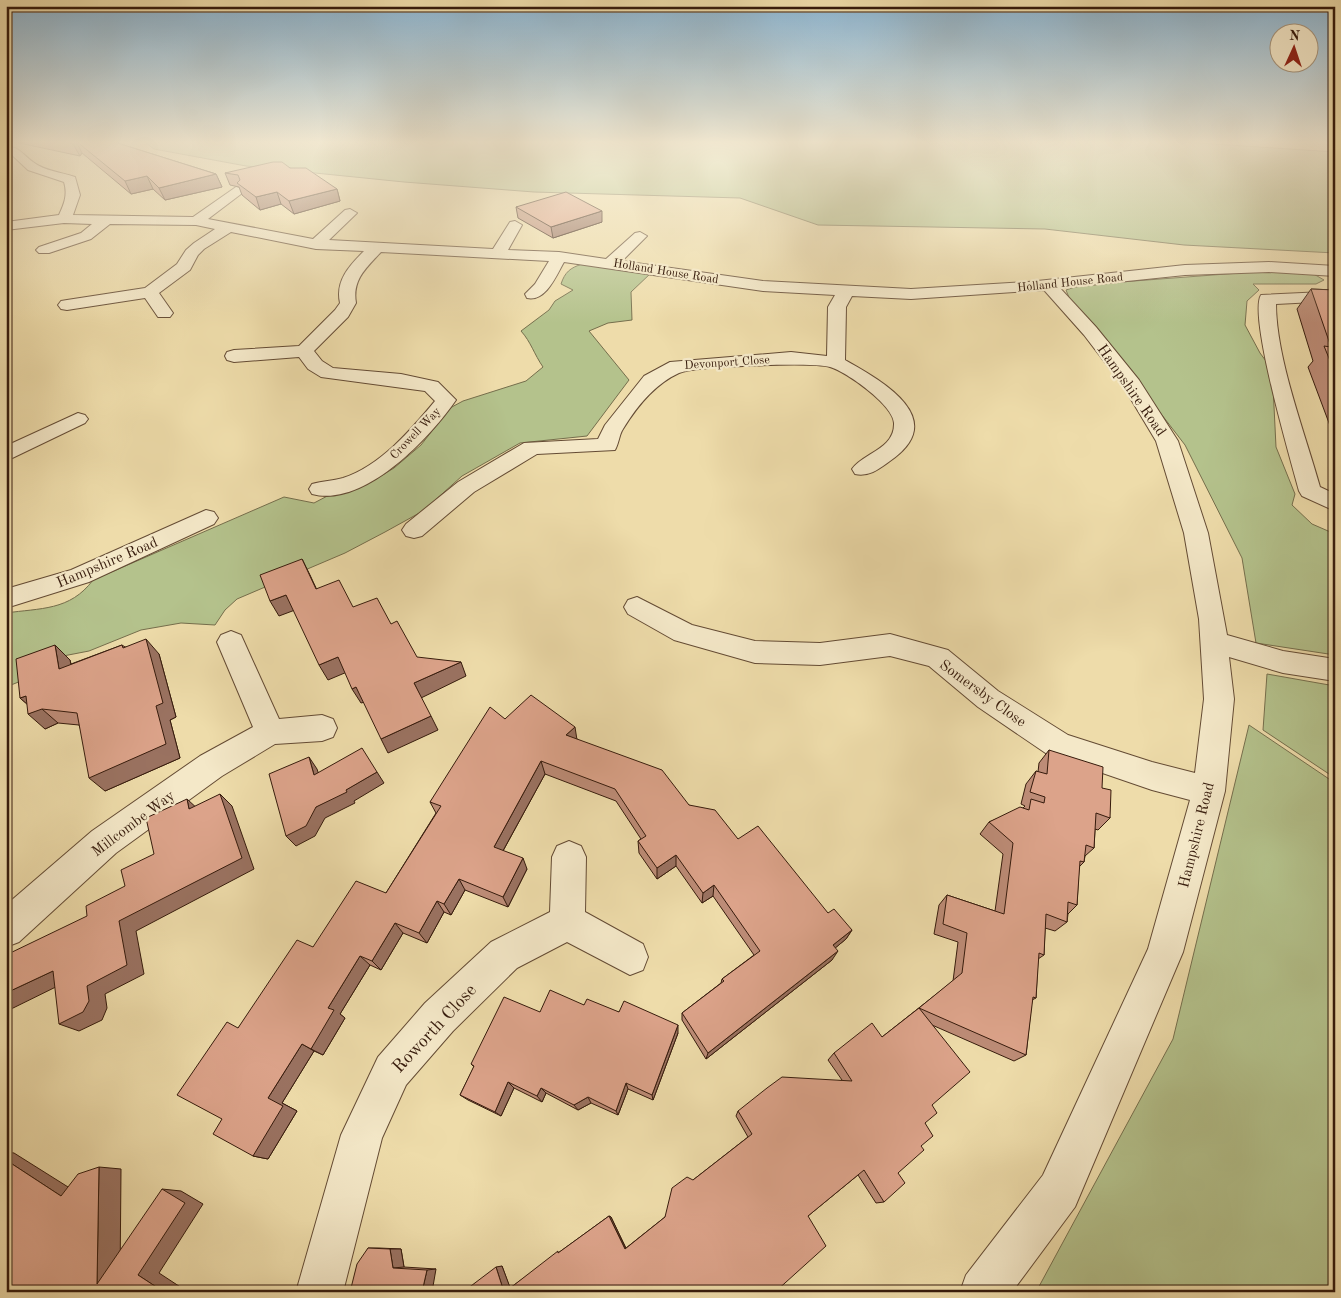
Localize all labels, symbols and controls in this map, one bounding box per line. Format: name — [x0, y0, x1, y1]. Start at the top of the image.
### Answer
north arrow — [1268, 22, 1318, 72]
text: N — [1289, 29, 1301, 43]
street label: Holland House Road — [612, 258, 719, 286]
street label: Holland House Road — [1016, 271, 1124, 295]
street label: Hampshire Road — [1094, 342, 1168, 440]
street label: Devonport Close — [684, 354, 771, 372]
street label: Crowell Way — [388, 405, 444, 462]
street label: Hampshire Road — [55, 535, 161, 591]
street label: Somersby Close — [936, 658, 1028, 731]
street label: Hampshire Road — [1177, 781, 1218, 890]
street label: Millcombe Way — [90, 788, 178, 860]
street label: Roworth Close — [389, 981, 480, 1077]

